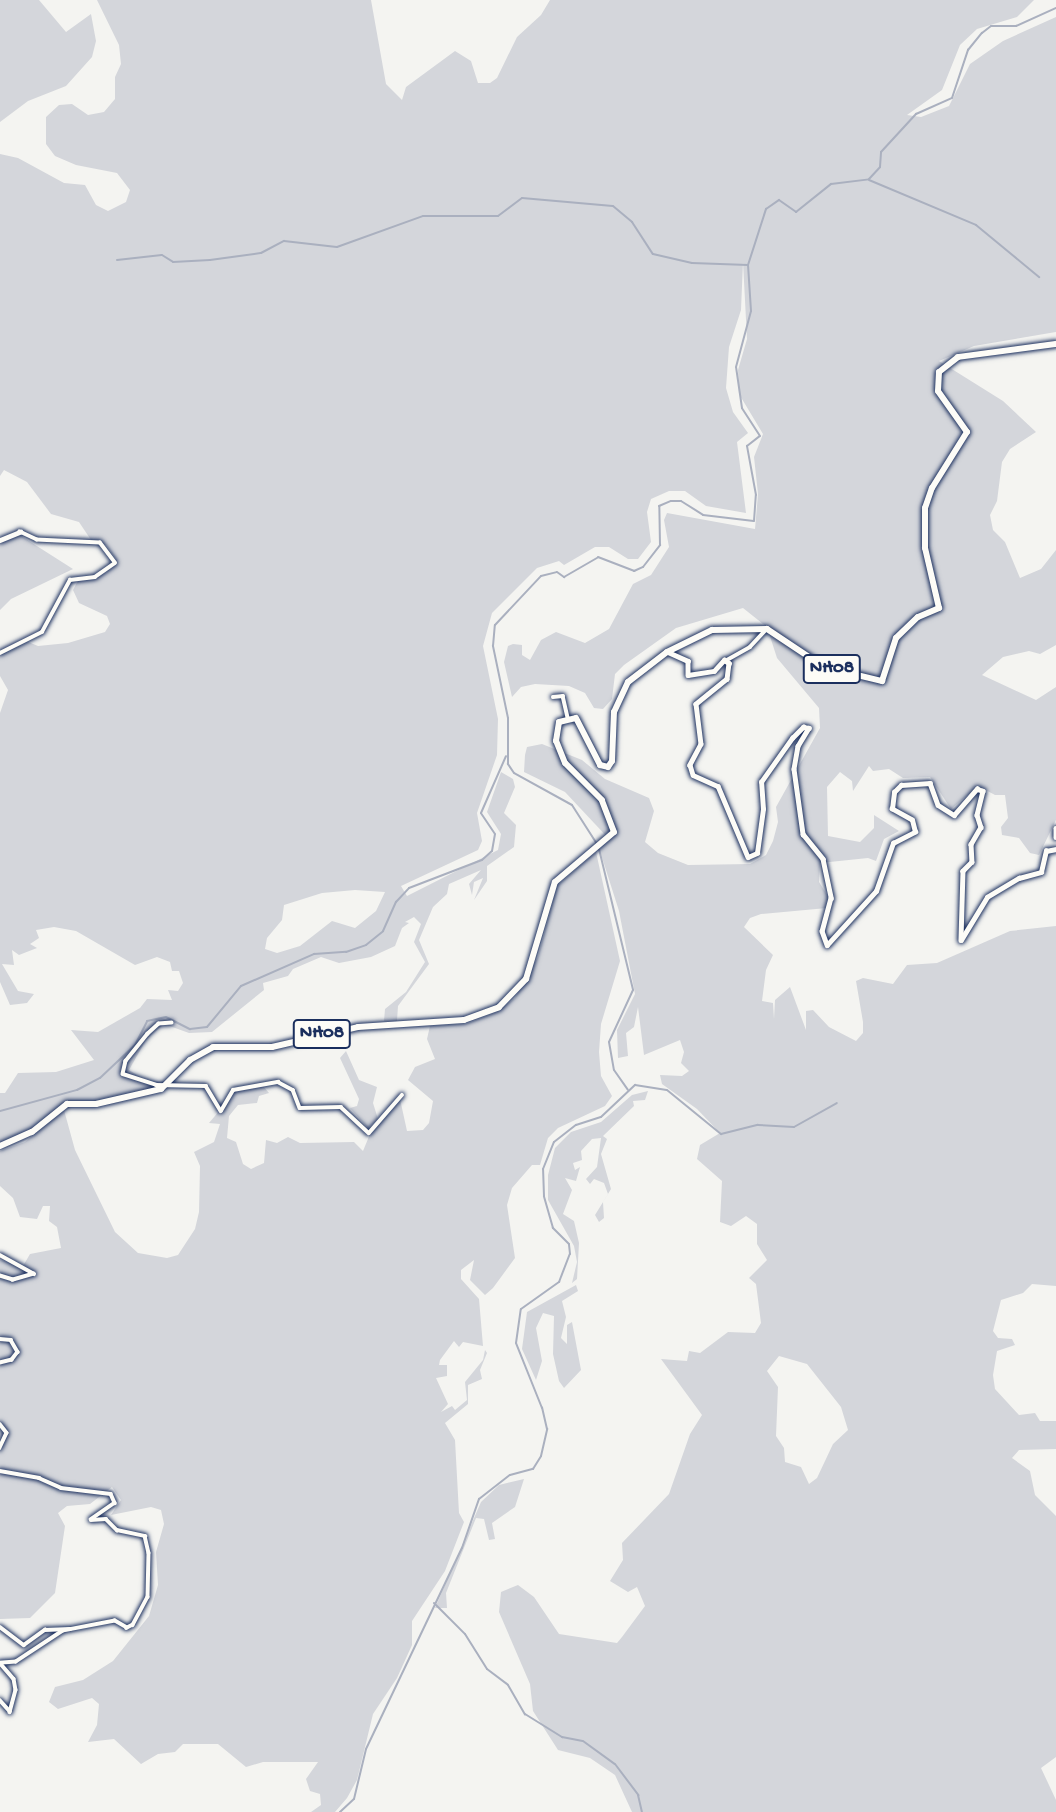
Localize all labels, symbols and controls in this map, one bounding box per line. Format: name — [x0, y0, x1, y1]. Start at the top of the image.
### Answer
road number: NH08 — [802, 654, 862, 684]
road number: NH08 — [292, 1018, 352, 1050]

